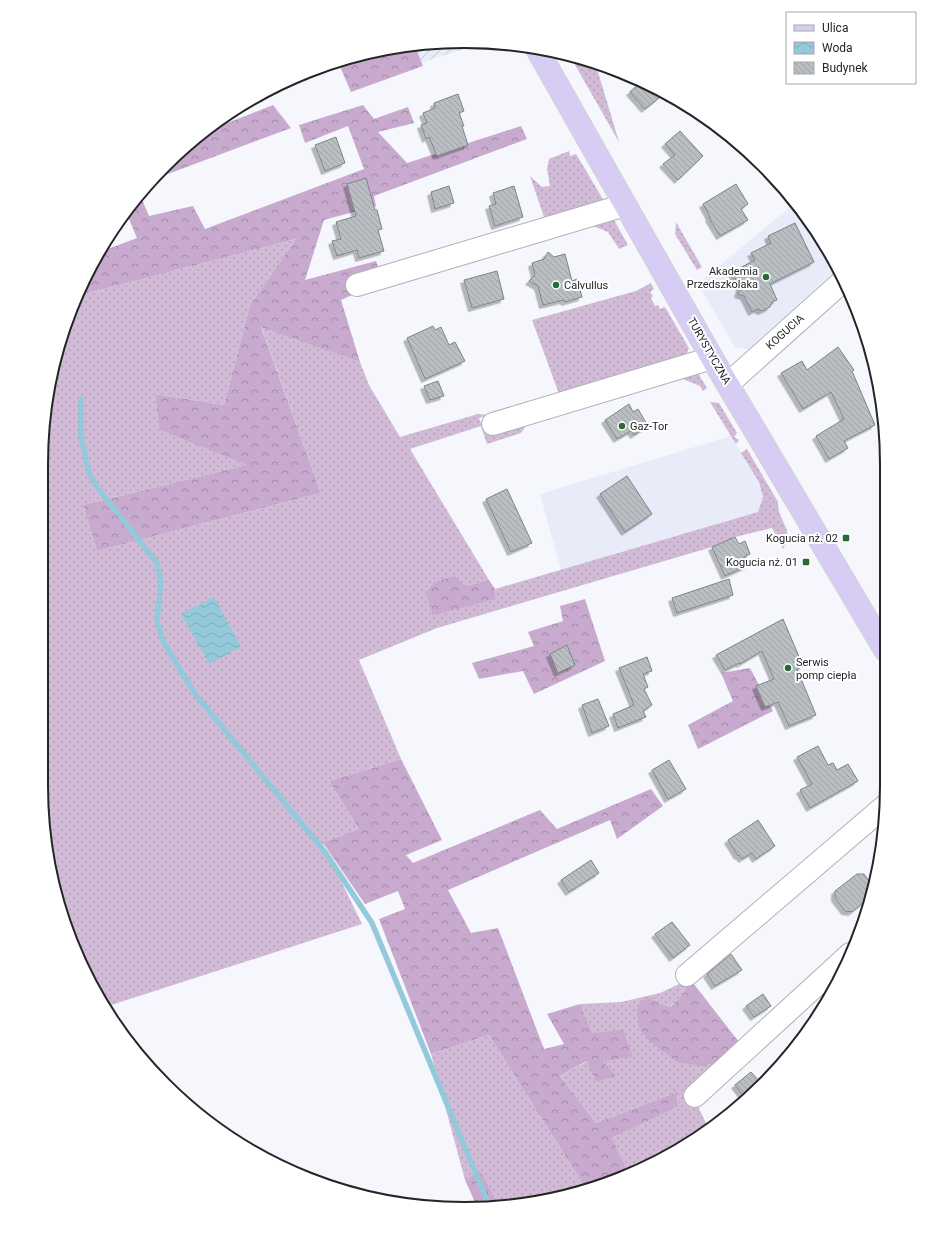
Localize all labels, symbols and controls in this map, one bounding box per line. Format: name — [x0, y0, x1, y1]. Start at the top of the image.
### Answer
legend — [786, 12, 916, 84]
text: Ulica — [822, 21, 848, 35]
text: Woda — [822, 41, 853, 55]
text: Budynek — [822, 61, 869, 75]
place label: Akademia Przedszkolaka — [687, 265, 758, 291]
marker: Akademia Przedszkolaka — [761, 272, 771, 282]
place label: Calvullus — [564, 279, 609, 292]
marker: Calvullus — [551, 280, 561, 290]
street label: KOGUCIA — [763, 311, 807, 352]
street label: TURYSTYCZNA — [685, 315, 734, 388]
place label: Gaz-Tor — [630, 420, 668, 433]
marker: Gaz-Tor — [617, 421, 627, 431]
place label: Kogucia nż. 02 — [766, 532, 838, 545]
marker: Kogucia nż. 02 — [841, 533, 851, 543]
place label: Kogucia nż. 01 — [726, 556, 798, 569]
marker: Kogucia nż. 01 — [801, 557, 811, 567]
place label: Serwis pomp ciepła — [796, 656, 856, 682]
marker: Serwis pomp ciepła — [783, 663, 793, 673]

